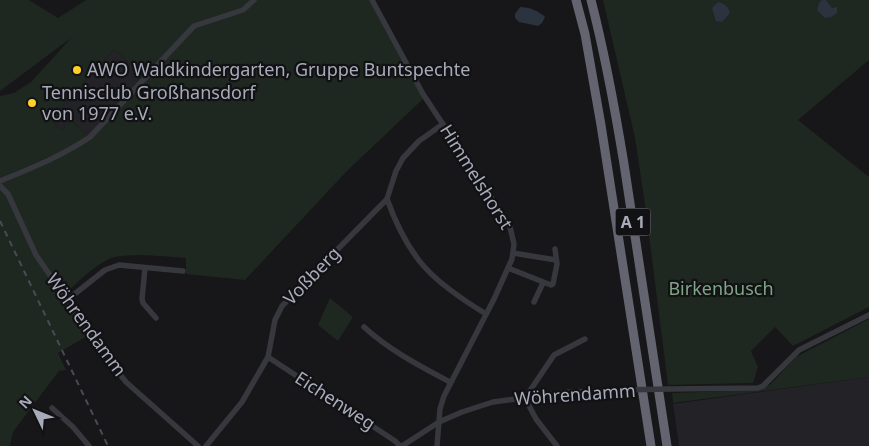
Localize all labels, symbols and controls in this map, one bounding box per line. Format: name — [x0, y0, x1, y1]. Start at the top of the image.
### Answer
place label: AWO Waldkindergarten, Gruppe Buntspechte — [87, 57, 470, 81]
marker: AWO Waldkindergarten, Gruppe Buntspechte — [71, 64, 83, 76]
place label: Tennisclub Großhansdorf von 1977 e.V. — [42, 80, 256, 125]
marker: Tennisclub Großhansdorf von 1977 e.V. — [26, 97, 38, 109]
street label: Himmelshorst — [435, 119, 519, 234]
road number: A 1 — [616, 208, 650, 236]
street label: Voßberg — [278, 241, 345, 310]
street label: Wöhrendamm — [41, 268, 132, 381]
park label: Birkenbusch — [668, 276, 774, 300]
street label: Eichenweg — [291, 365, 380, 435]
street label: Wöhrendamm — [513, 378, 636, 410]
north arrow — [10, 386, 60, 436]
text: N — [14, 391, 36, 412]

